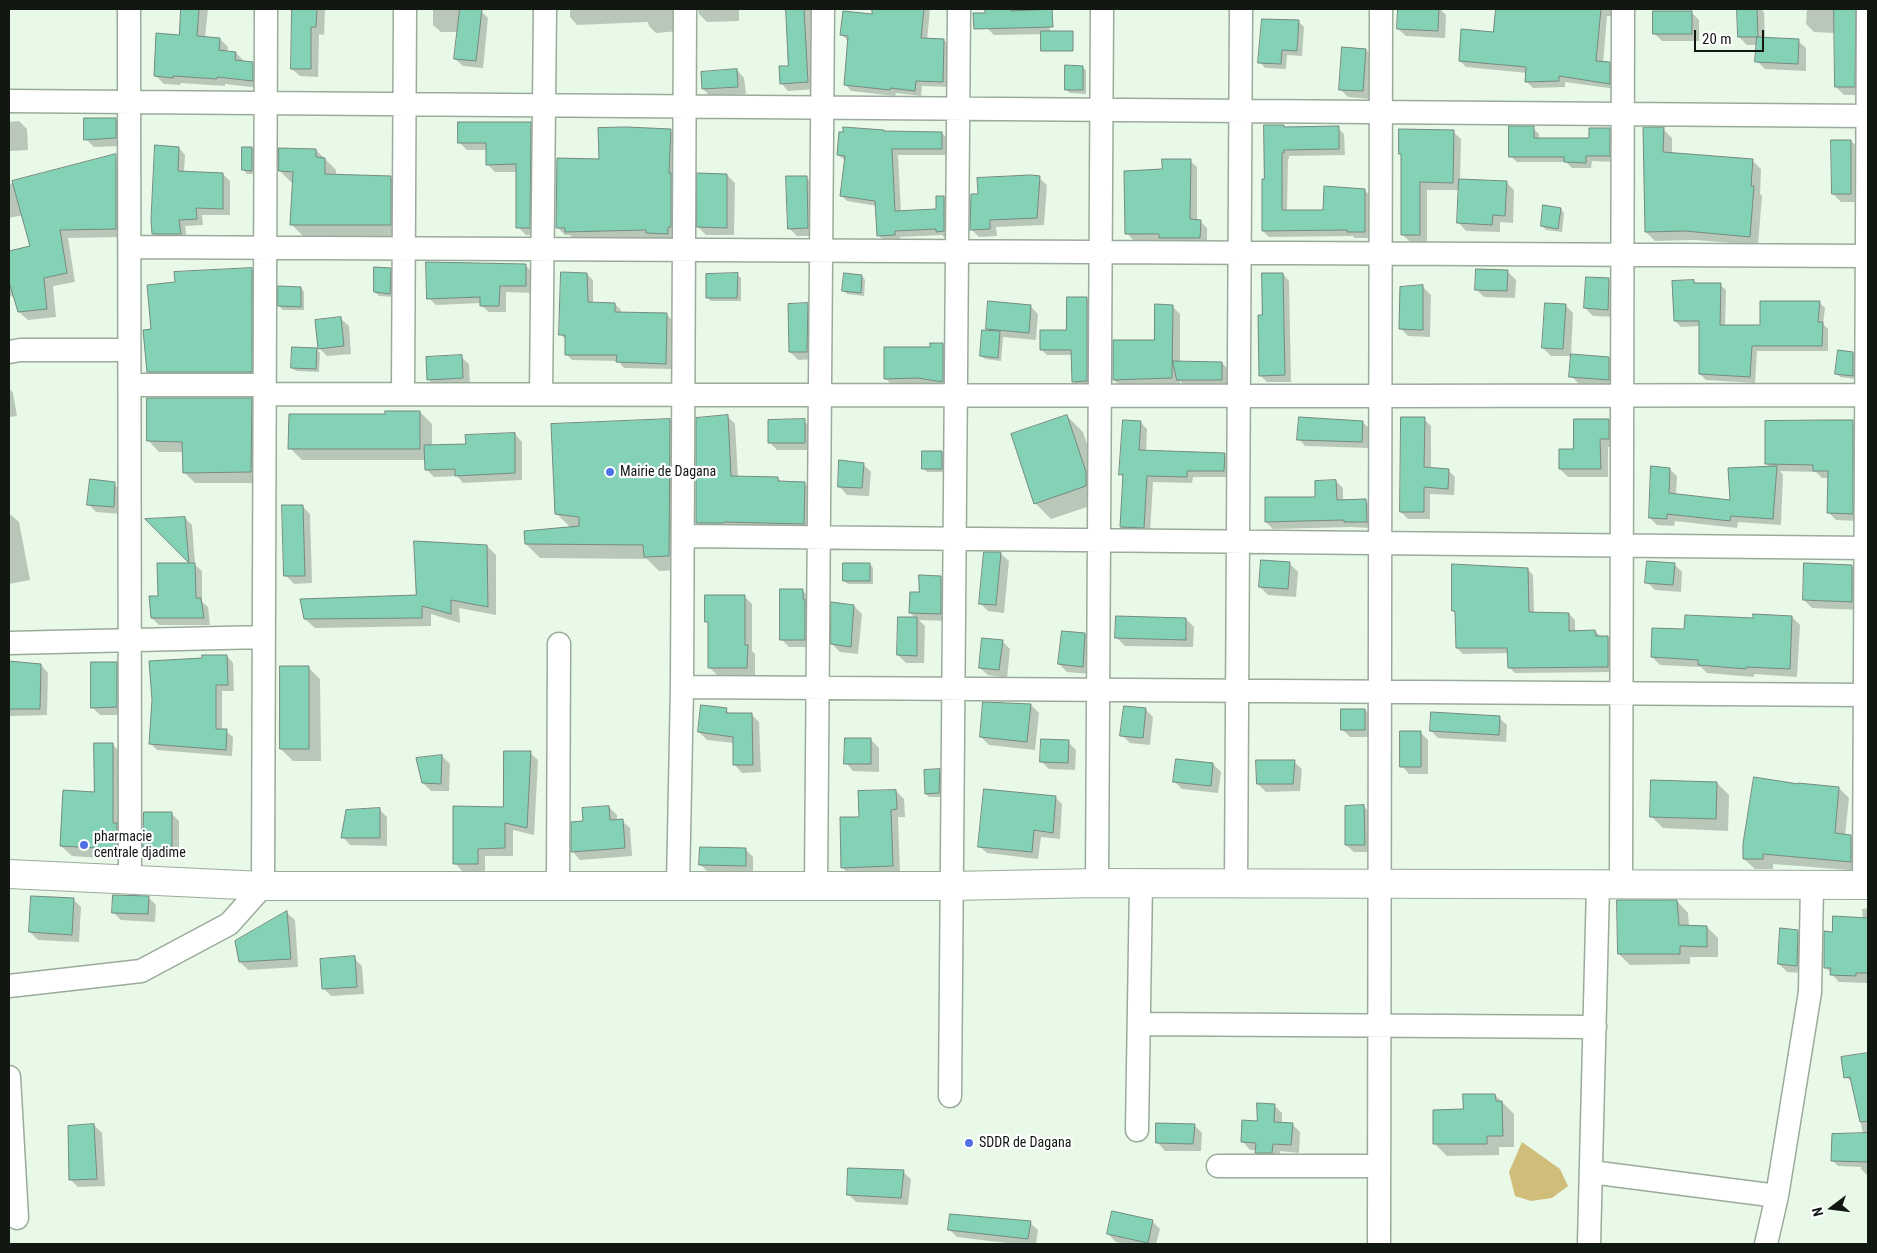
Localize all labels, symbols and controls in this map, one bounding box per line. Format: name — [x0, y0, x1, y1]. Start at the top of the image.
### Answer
scale bar — [1697, 20, 1767, 52]
text: 20 m — [1702, 30, 1732, 48]
place label: Mairie de Dagana — [620, 464, 716, 480]
marker: Mairie de Dagana — [604, 466, 616, 478]
place label: pharmacie centrale djadime — [94, 829, 186, 862]
marker: pharmacie centrale djadime — [78, 839, 90, 851]
place label: SDDR de Dagana — [979, 1135, 1071, 1151]
marker: SDDR de Dagana — [963, 1137, 975, 1149]
north arrow — [1807, 1183, 1857, 1233]
text: N — [1809, 1206, 1826, 1218]

